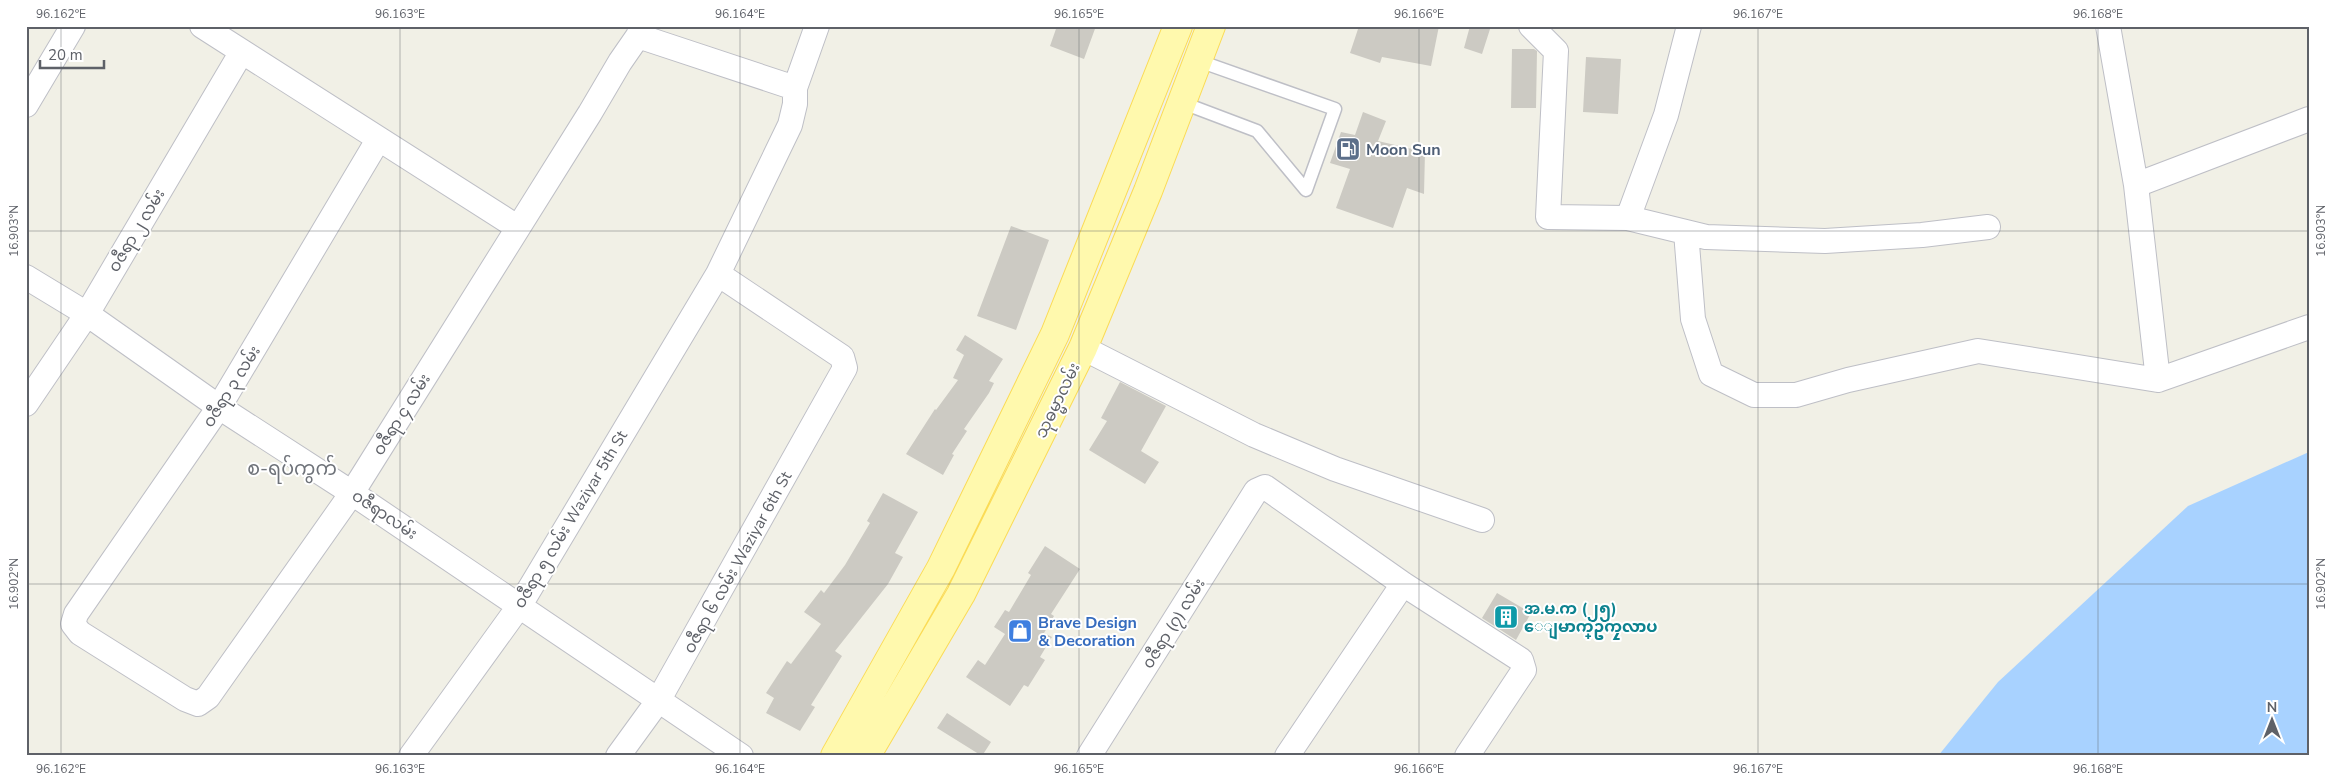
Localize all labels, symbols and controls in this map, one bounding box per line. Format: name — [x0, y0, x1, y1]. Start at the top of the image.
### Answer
text: 96.162°E — [36, 6, 86, 22]
text: 96.163°E — [375, 6, 425, 22]
text: 96.164°E — [715, 6, 765, 22]
text: 96.165°E — [1054, 6, 1104, 22]
text: 96.166°E — [1394, 6, 1444, 22]
text: 96.167°E — [1733, 6, 1783, 22]
text: 96.168°E — [2073, 6, 2123, 22]
scale bar — [40, 38, 104, 70]
text: 20 m — [48, 45, 83, 65]
fuel station icon: Moon Sun — [1335, 136, 1361, 162]
place label: Moon Sun — [1366, 139, 1441, 161]
street label: ဝဇီရာ ၂ လမ်း — [103, 184, 172, 277]
text: 16.903°N — [6, 205, 22, 257]
text: 16.903°N — [2313, 205, 2329, 257]
street label: ဝဇီရာ ၃ လမ်း — [197, 341, 267, 433]
street label: သုဓမ္မာလမ်း — [1029, 359, 1088, 443]
street label: ဝဇီရာ ၄ လမ်း — [367, 369, 437, 461]
street label: ဝဇီရာ ၅ လမ်း Waziyar 5th St — [508, 426, 635, 614]
district label: စ-ရပ်ကွက် — [247, 454, 337, 484]
street label: ဝဇီရာ ၆ လမ်း Waziyar 6th St — [678, 467, 799, 658]
street label: ဝဇီရာလမ်း — [346, 484, 422, 546]
text: 16.902°N — [6, 558, 22, 610]
text: 16.902°N — [2313, 558, 2329, 610]
street label: ၀ဇီရာ (၇) လမ်း — [1136, 574, 1212, 674]
place label: အ.မ.က (၂၅) ေျမာက္ဥကၠလာပ — [1524, 598, 1657, 640]
building icon: အ.မ.က (၂၅) ေျမာက္ဥကၠလာပ — [1493, 604, 1519, 630]
place label: Brave Design & Decoration — [1038, 612, 1137, 652]
shop icon: Brave Design & Decoration — [1007, 618, 1033, 644]
north arrow — [2248, 694, 2298, 744]
text: N — [2267, 698, 2277, 717]
text: 96.162°E — [36, 761, 86, 777]
text: 96.163°E — [375, 761, 425, 777]
text: 96.164°E — [715, 761, 765, 777]
text: 96.165°E — [1054, 761, 1104, 777]
text: 96.166°E — [1394, 761, 1444, 777]
text: 96.167°E — [1733, 761, 1783, 777]
text: 96.168°E — [2073, 761, 2123, 777]

